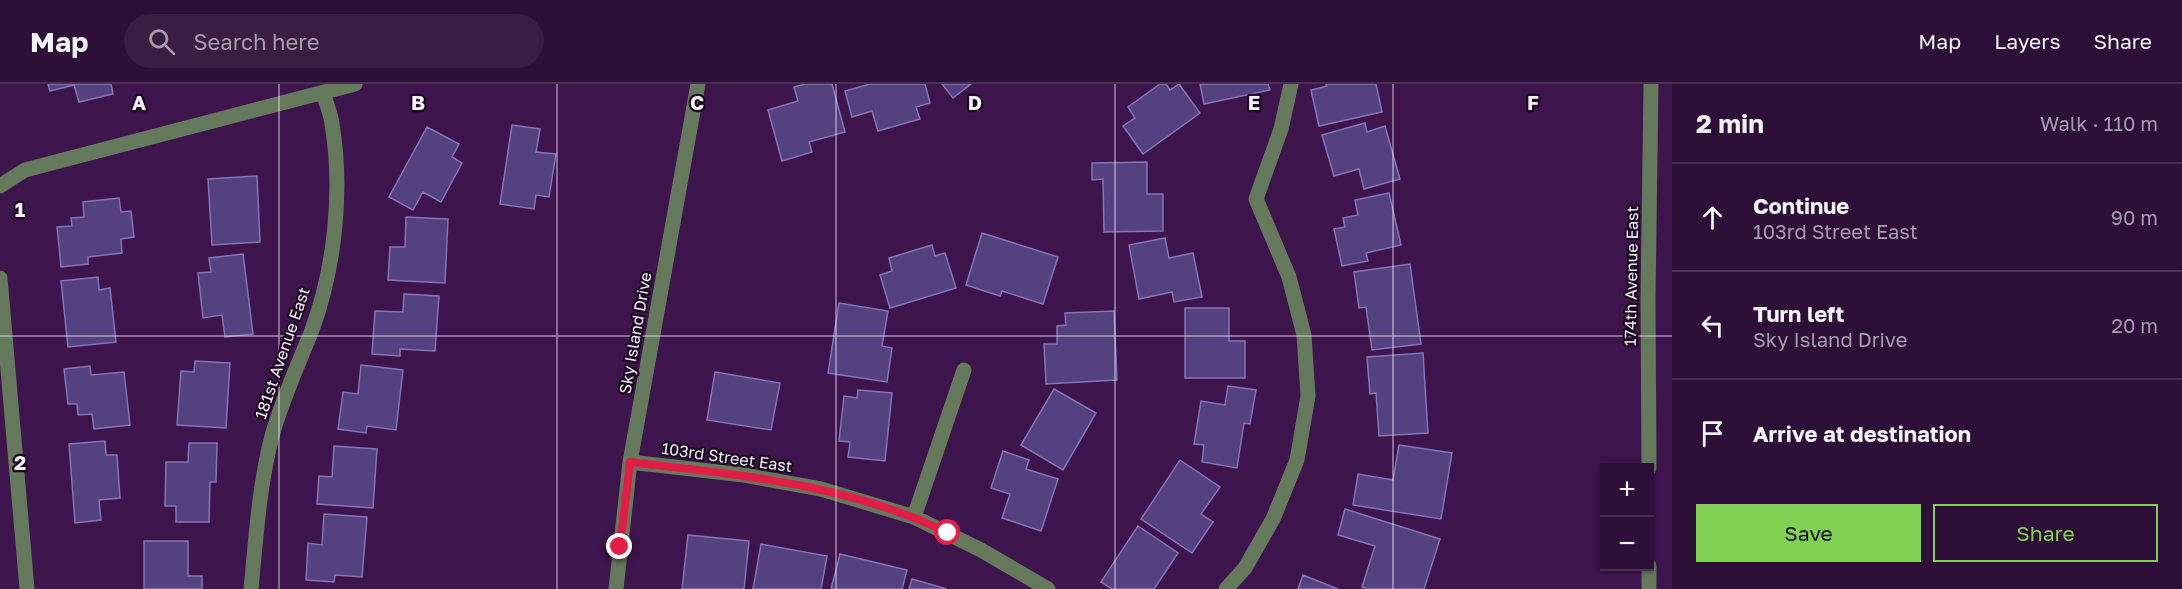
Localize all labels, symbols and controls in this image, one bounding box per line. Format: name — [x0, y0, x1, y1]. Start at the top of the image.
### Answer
search box — [124, 14, 544, 68]
text: Map — [30, 25, 88, 58]
icon: search — [145, 25, 178, 58]
text: Search here — [193, 28, 319, 55]
text: Map — [1918, 28, 1961, 54]
text: Layers — [1994, 28, 2061, 54]
text: Share — [2094, 28, 2152, 54]
text: A — [132, 90, 146, 114]
text: B — [411, 90, 425, 114]
text: C — [690, 90, 704, 114]
text: D — [968, 90, 982, 114]
text: E — [1248, 90, 1260, 114]
text: F — [1527, 90, 1539, 114]
text: 2 min — [1696, 108, 1764, 139]
text: Walk · 110 m — [2040, 111, 2158, 135]
text: Continue — [1753, 192, 1849, 219]
text: 1 — [15, 197, 25, 221]
icon: ahead — [1696, 201, 1729, 234]
text: 90 m — [2111, 205, 2158, 229]
street label: 174th Avenue East — [1620, 206, 1642, 346]
text: 103rd Street East — [1753, 219, 1918, 243]
street label: Sky Island Drive — [614, 270, 656, 396]
street label: 181st Avenue East — [250, 284, 314, 422]
text: Turn left — [1753, 300, 1844, 327]
icon: left — [1696, 309, 1729, 342]
text: 20 m — [2111, 313, 2158, 337]
text: Sky Island Drive — [1753, 327, 1907, 351]
icon: arrive — [1696, 417, 1729, 450]
text: Arrive at destination — [1753, 420, 1971, 447]
street label: 103rd Street East — [660, 438, 794, 476]
text: 2 — [14, 450, 26, 474]
map controls — [1600, 463, 1654, 571]
button: + — [1600, 463, 1654, 517]
button: Save — [1696, 504, 1921, 562]
button: Share — [1933, 504, 2158, 562]
button: − — [1600, 517, 1654, 571]
route start — [934, 519, 960, 545]
route end — [606, 533, 632, 559]

